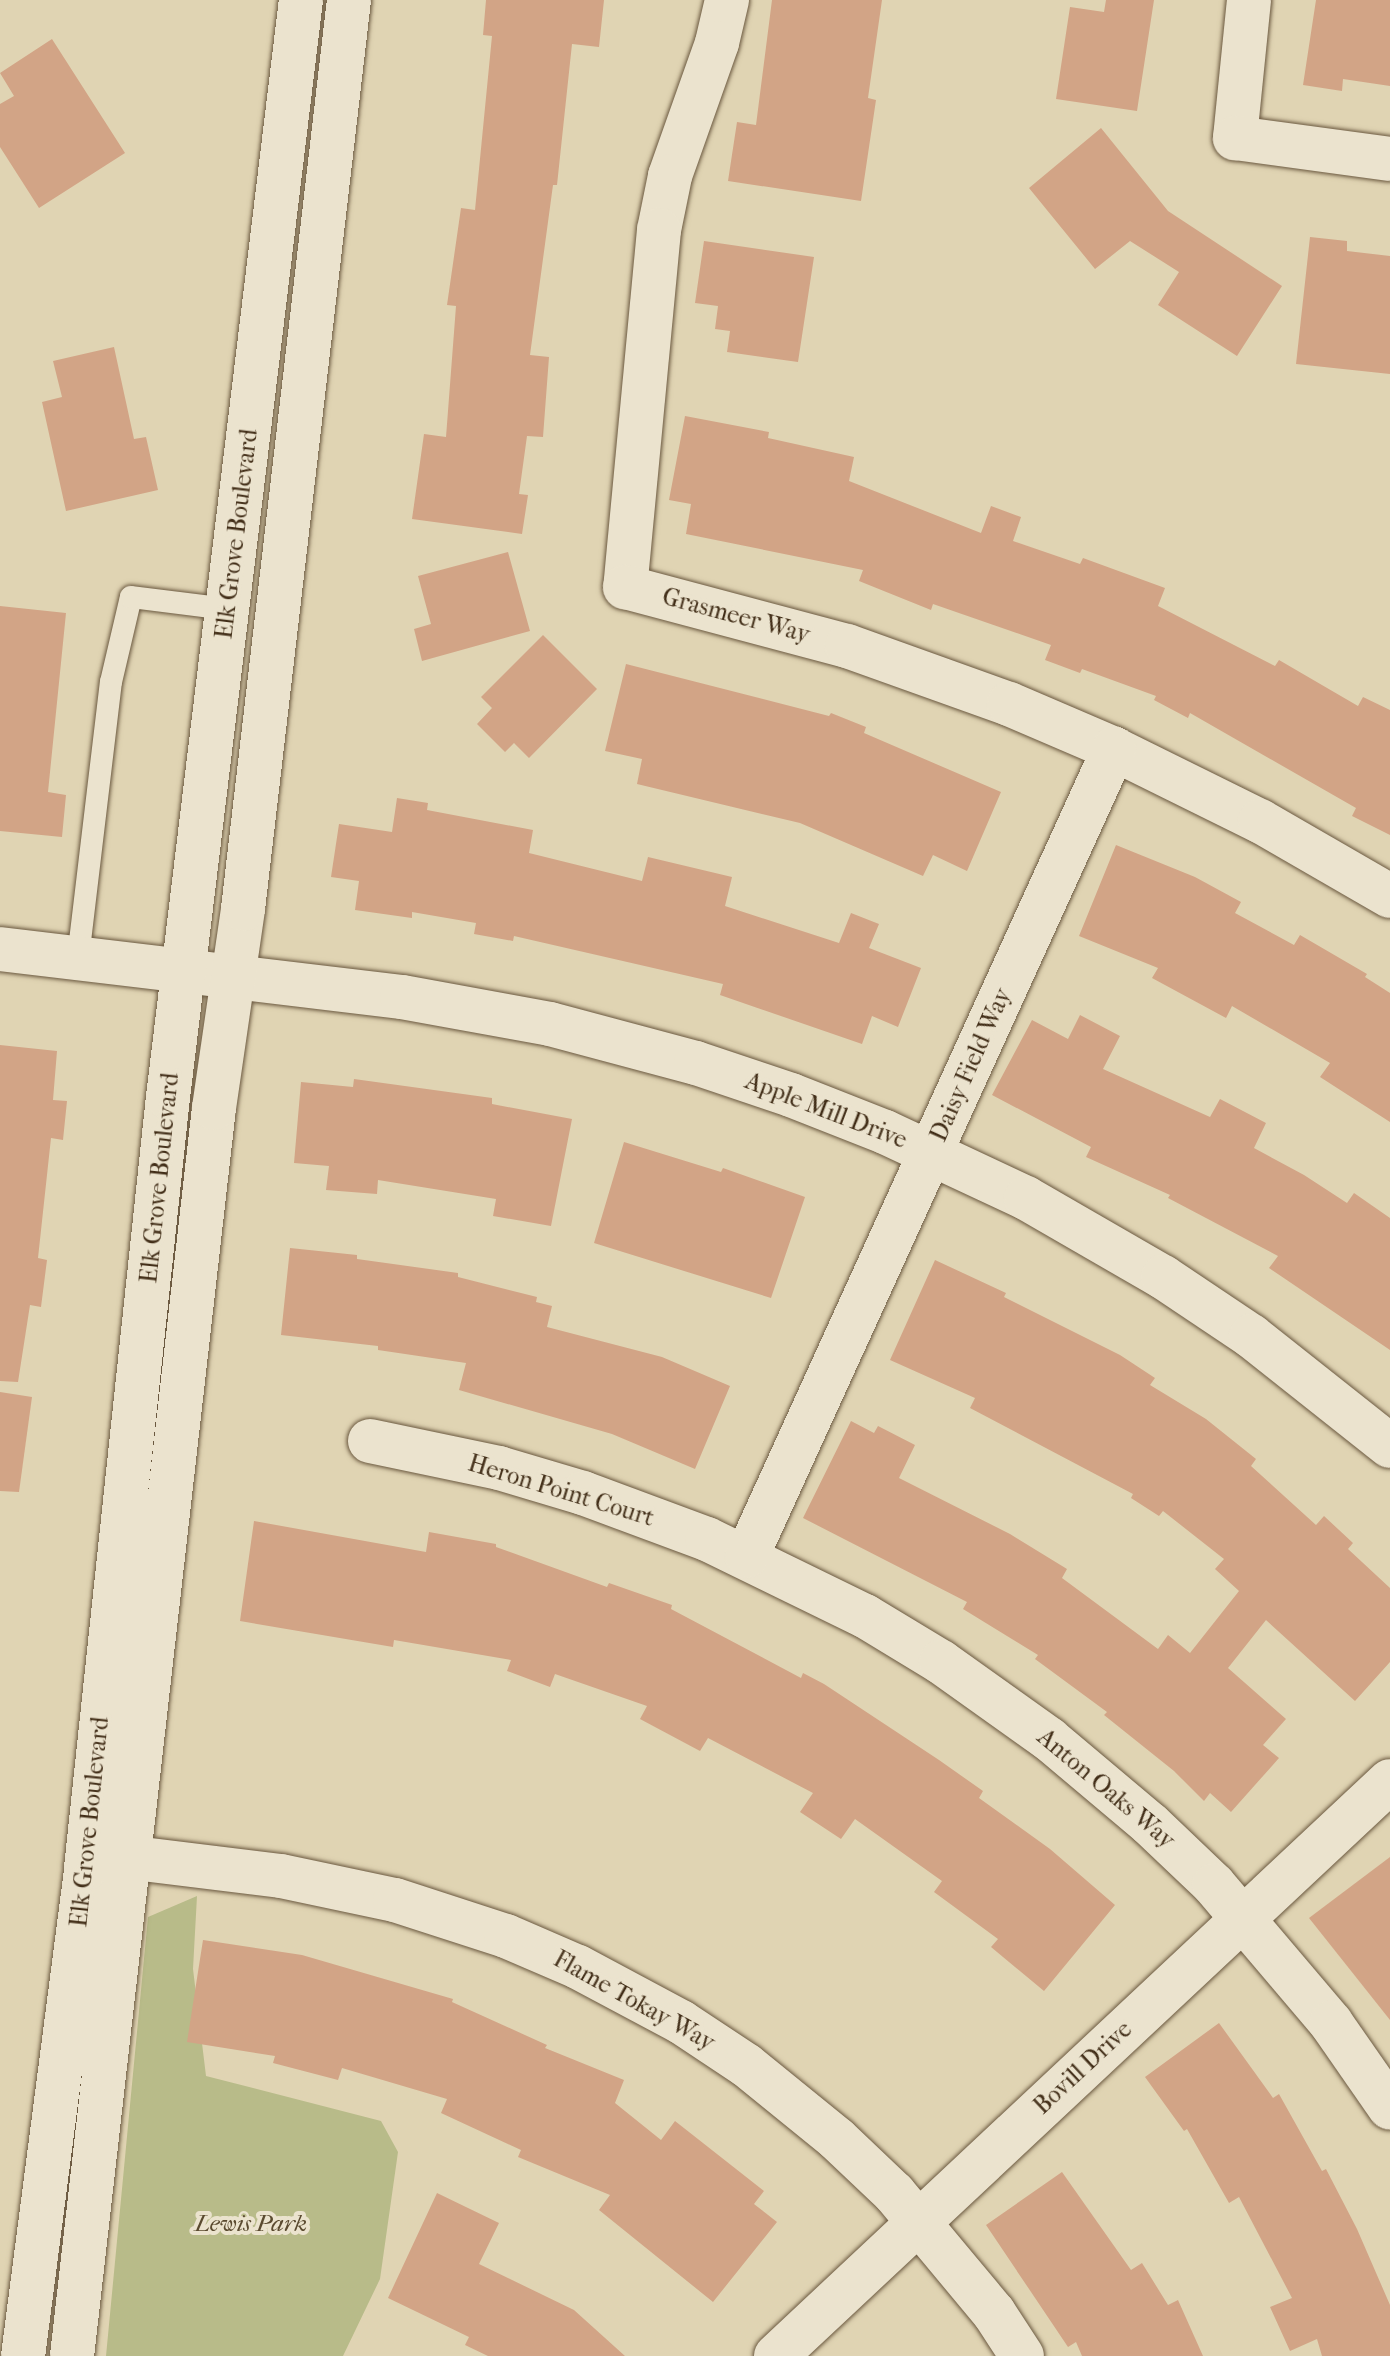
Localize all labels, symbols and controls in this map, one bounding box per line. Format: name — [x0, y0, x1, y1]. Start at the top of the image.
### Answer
street label: Elk Grove Boulevard — [210, 427, 264, 641]
street label: Grasmeer Way — [659, 582, 813, 650]
street label: Daisy Field Way — [924, 984, 1018, 1146]
street label: Apple Mill Drive — [741, 1067, 911, 1155]
street label: Elk Grove Boulevard — [135, 1071, 185, 1285]
street label: Heron Point Court — [465, 1449, 657, 1533]
street label: Elk Grove Boulevard — [65, 1715, 115, 1929]
street label: Anton Oaks Way — [1031, 1723, 1181, 1855]
street label: Flame Tokay Way — [548, 1945, 720, 2057]
street label: Bovill Drive — [1028, 2015, 1138, 2121]
park label: Lewis Park — [195, 2210, 307, 2238]

